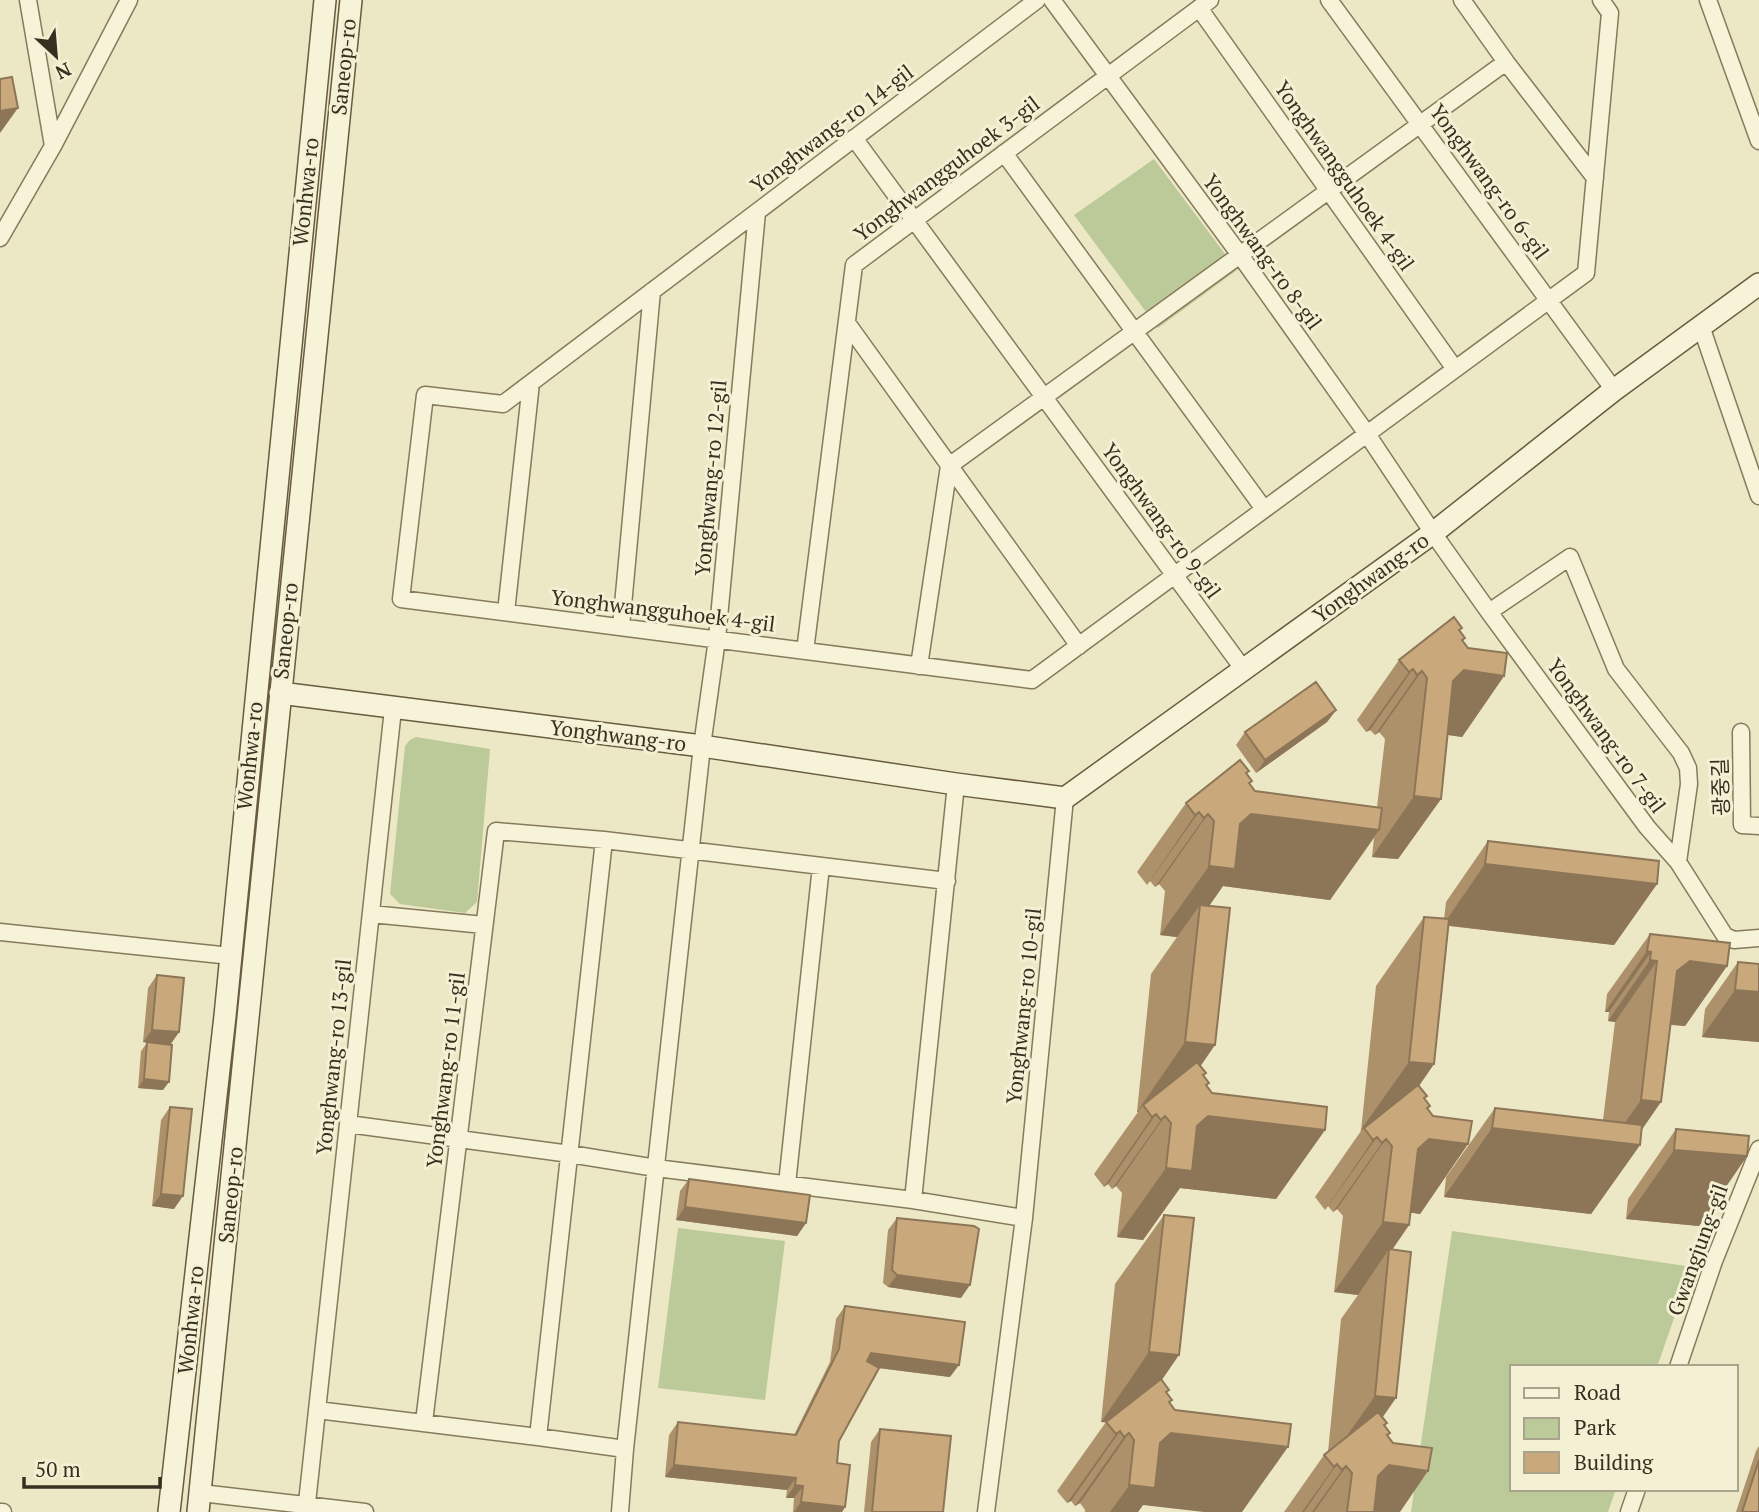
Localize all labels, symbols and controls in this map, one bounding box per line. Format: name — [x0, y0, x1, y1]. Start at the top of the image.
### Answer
street label: Saneop-ro — [324, 17, 362, 117]
north arrow — [21, 21, 91, 91]
text: N — [51, 57, 76, 86]
street label: Yonghwang-ro 14-gil — [744, 58, 919, 199]
street label: Yonghwangguhoek 4-gil — [1269, 75, 1421, 276]
street label: Yonghwangguhoek 3-gil — [848, 89, 1045, 247]
street label: Yonghwang-ro 6-gil — [1424, 98, 1556, 265]
street label: Wonhwa-ro — [285, 136, 325, 248]
street label: Yonghwang-ro 8-gil — [1197, 168, 1329, 335]
street label: Yonghwang-ro 12-gil — [687, 378, 733, 577]
street label: Yonghwang-ro 9-gil — [1096, 437, 1228, 604]
street label: Yonghwang-ro — [1307, 526, 1434, 629]
street label: Saneop-ro — [266, 581, 304, 681]
street label: Yonghwangguhoek 4-gil — [549, 582, 777, 638]
street label: Yonghwang-ro 7-gil — [1541, 652, 1672, 818]
street label: Wonhwa-ro — [229, 700, 269, 812]
street label: Yonghwang-ro — [548, 713, 688, 757]
street label: 광중길 — [1705, 758, 1735, 816]
street label: Yonghwang-ro 10-gil — [999, 906, 1047, 1105]
street label: Yonghwang-ro 13-gil — [309, 957, 357, 1156]
street label: Yonghwang-ro 11-gil — [419, 970, 471, 1169]
street label: Saneop-ro — [211, 1145, 249, 1245]
street label: Gwangjung-gil — [1660, 1180, 1734, 1319]
street label: Wonhwa-ro — [170, 1264, 210, 1376]
legend — [1510, 1365, 1738, 1491]
text: Road — [1574, 1378, 1621, 1406]
text: Park — [1574, 1413, 1616, 1441]
scale bar — [24, 1446, 161, 1490]
text: Building — [1574, 1448, 1654, 1476]
text: 50 m — [35, 1455, 81, 1483]

